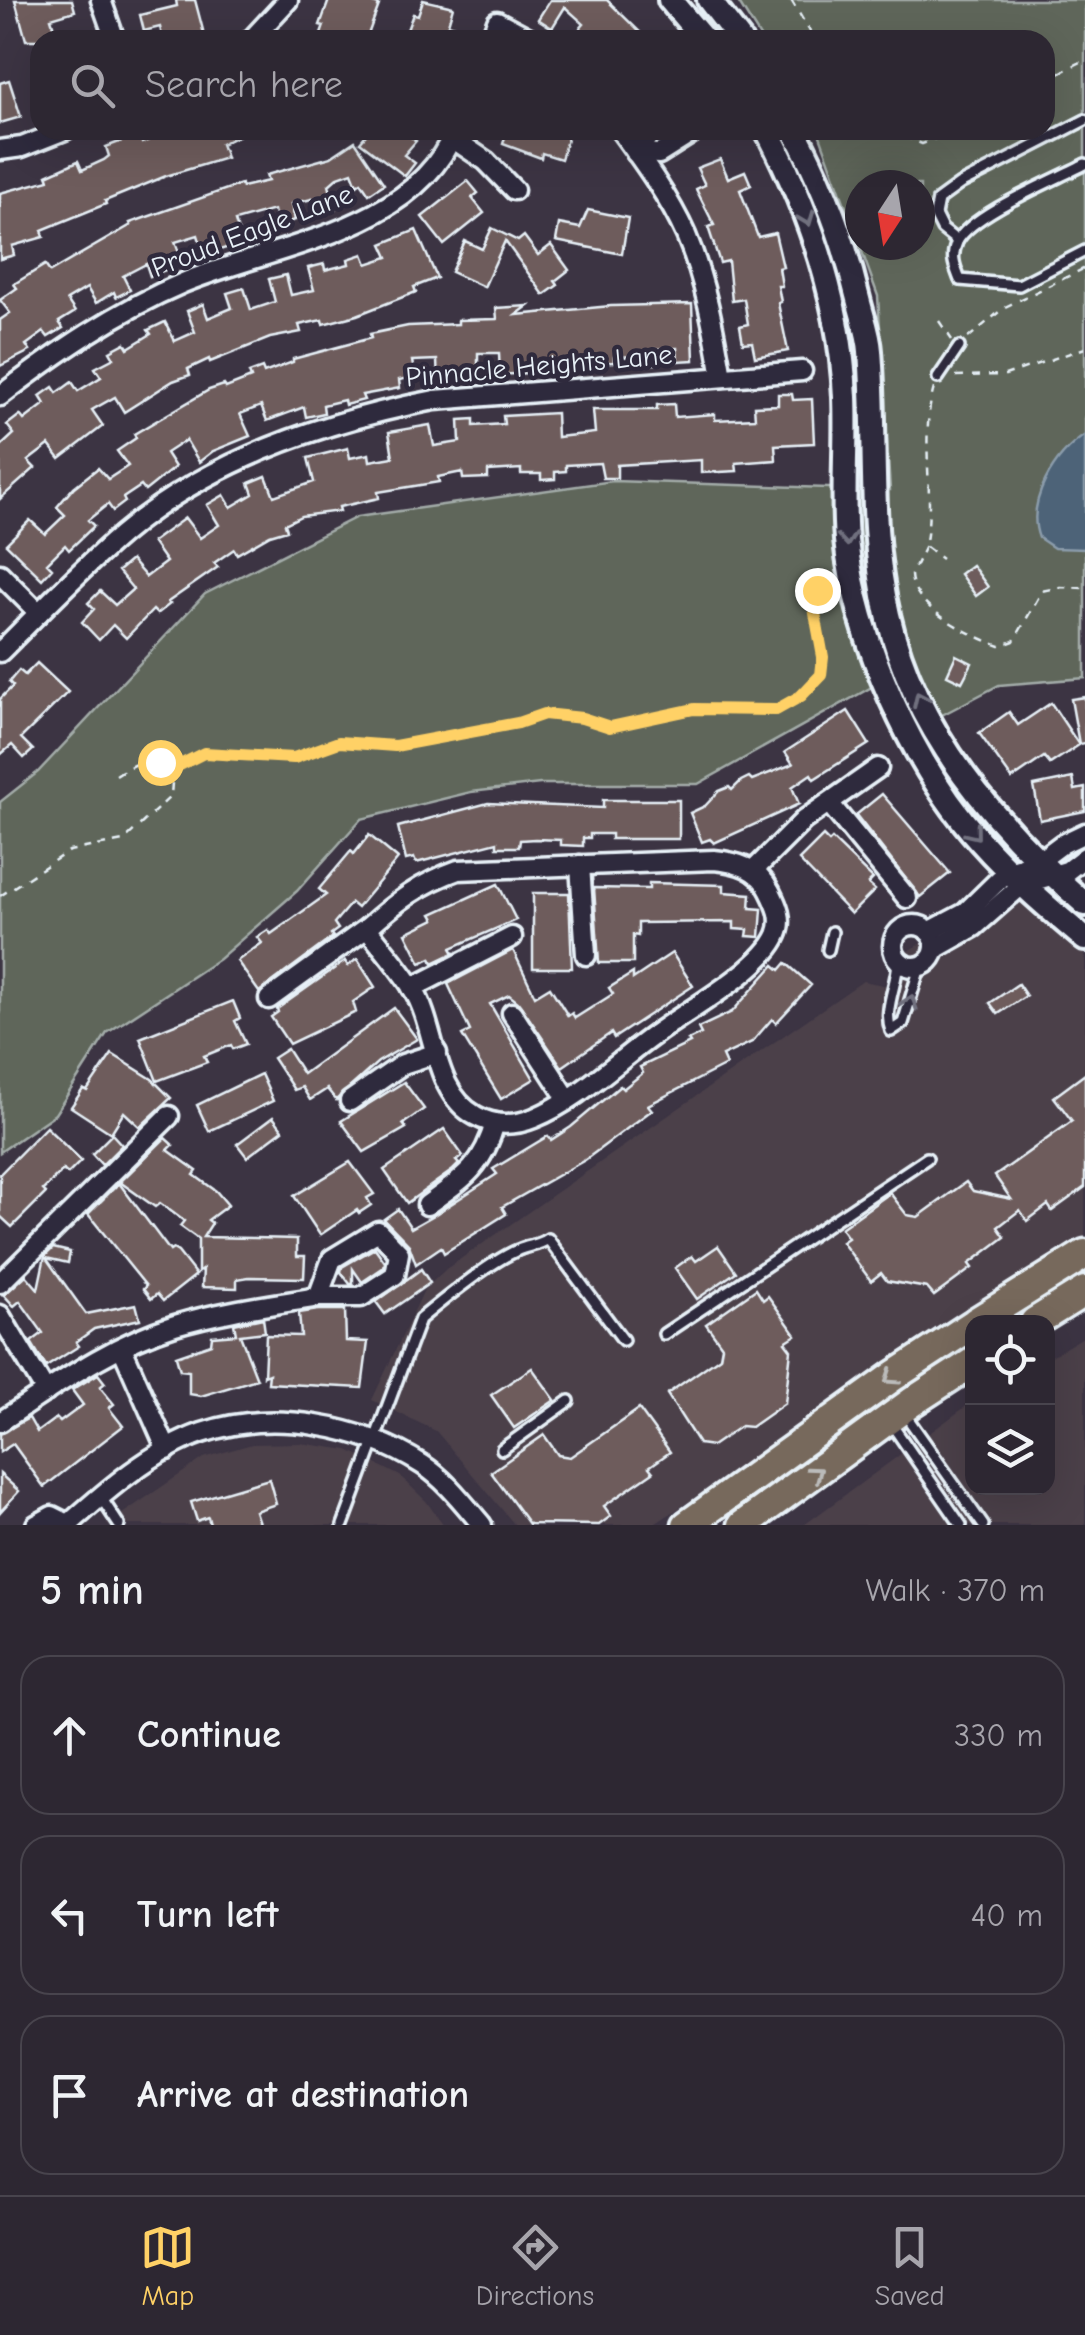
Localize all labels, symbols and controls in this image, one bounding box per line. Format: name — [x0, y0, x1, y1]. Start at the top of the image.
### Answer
search box — [30, 30, 1055, 140]
icon: search — [65, 58, 120, 113]
text: Search here — [145, 63, 343, 107]
north arrow — [845, 170, 935, 260]
street label: Proud Eagle Lane — [147, 178, 357, 284]
one-way arrow — [795, 209, 816, 226]
street label: Pinnacle Heights Lane — [404, 338, 674, 394]
one-way arrow — [836, 531, 858, 547]
route end — [795, 568, 841, 614]
one-way arrow — [913, 691, 933, 709]
route start — [138, 740, 184, 786]
one-way arrow — [962, 822, 980, 840]
one-way arrow — [899, 995, 919, 1012]
map controls — [965, 1315, 1055, 1495]
button: locate — [965, 1315, 1055, 1405]
one-way arrow — [884, 1366, 902, 1384]
button: layers — [965, 1405, 1055, 1495]
one-way arrow — [804, 1466, 823, 1485]
text: 5 min — [40, 1566, 144, 1615]
text: Walk · 370 m — [865, 1572, 1045, 1609]
icon: ahead — [42, 1708, 97, 1763]
text: Continue — [137, 1713, 281, 1757]
text: 330 m — [954, 1717, 1043, 1754]
icon: left — [42, 1888, 97, 1943]
text: Turn left — [137, 1893, 278, 1937]
text: 40 m — [971, 1897, 1043, 1934]
icon: arrive — [42, 2068, 97, 2123]
text: Arrive at destination — [137, 2073, 469, 2117]
tab: Map — [140, 2220, 195, 2312]
tab: Directions — [476, 2220, 594, 2312]
tab: Saved — [875, 2220, 945, 2312]

